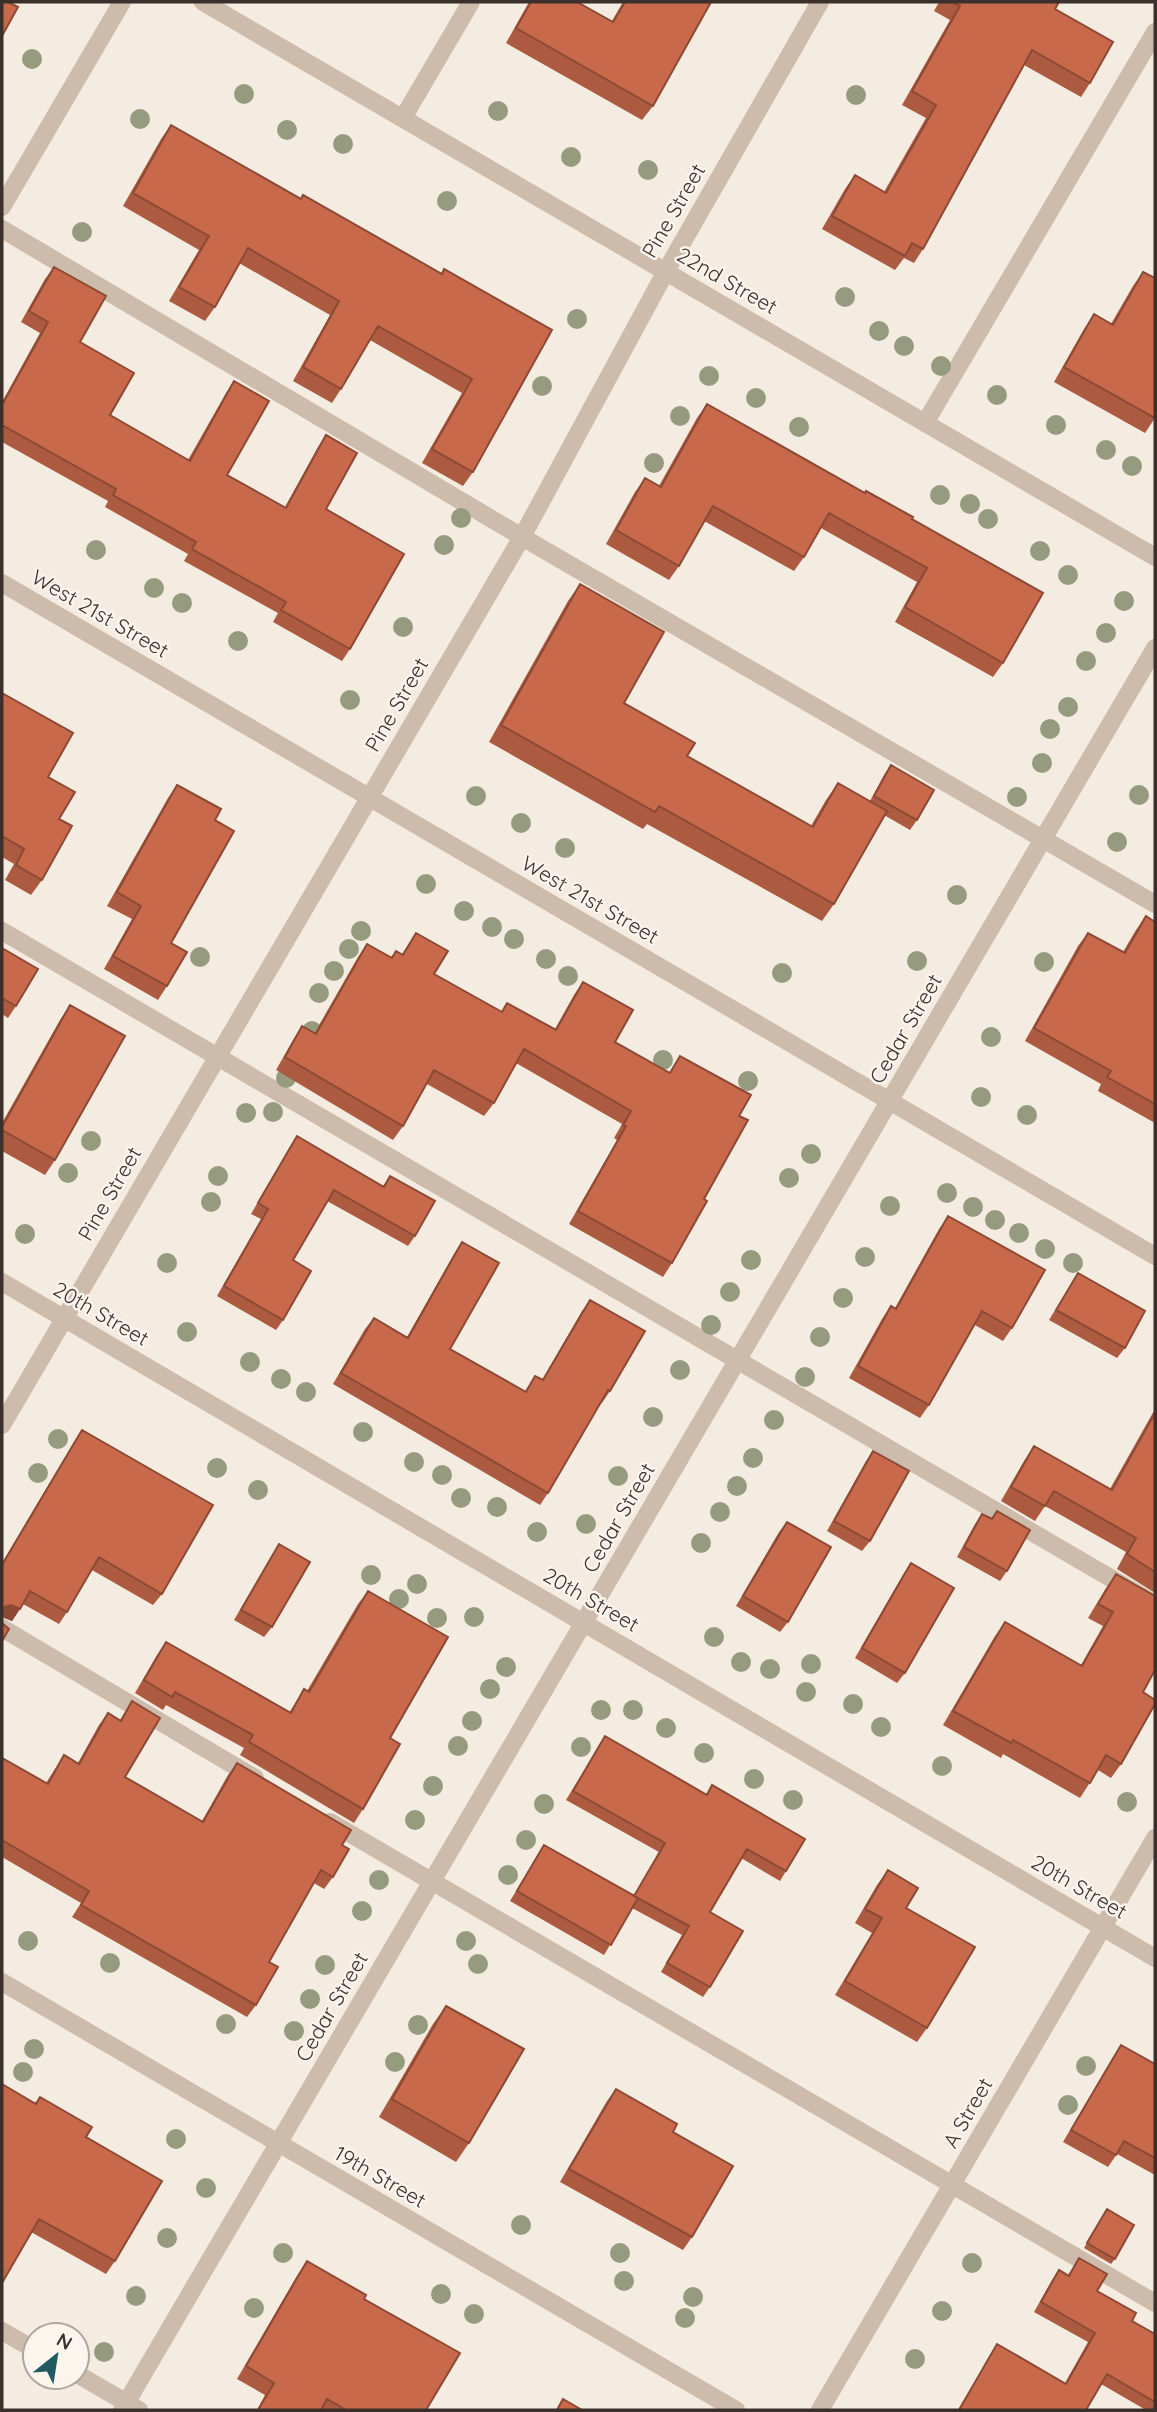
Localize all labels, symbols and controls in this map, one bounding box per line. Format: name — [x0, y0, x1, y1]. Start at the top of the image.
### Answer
street label: Pine Street — [636, 159, 710, 262]
street label: 22nd Street — [673, 241, 782, 319]
street label: West 21st Street — [27, 563, 174, 663]
street label: Pine Street — [359, 653, 433, 756]
street label: West 21st Street — [517, 849, 664, 949]
street label: Cedar Street — [863, 969, 947, 1088]
street label: Pine Street — [72, 1142, 146, 1245]
street label: 20th Street — [49, 1275, 154, 1351]
street label: Cedar Street — [576, 1458, 660, 1577]
street label: 20th Street — [539, 1561, 644, 1637]
street label: 20th Street — [1027, 1848, 1132, 1924]
street label: Cedar Street — [289, 1947, 373, 2066]
street label: A Street — [937, 2073, 998, 2152]
street label: 19th Street — [330, 2139, 431, 2213]
north arrow — [21, 2321, 91, 2391]
text: N — [52, 2327, 77, 2355]

